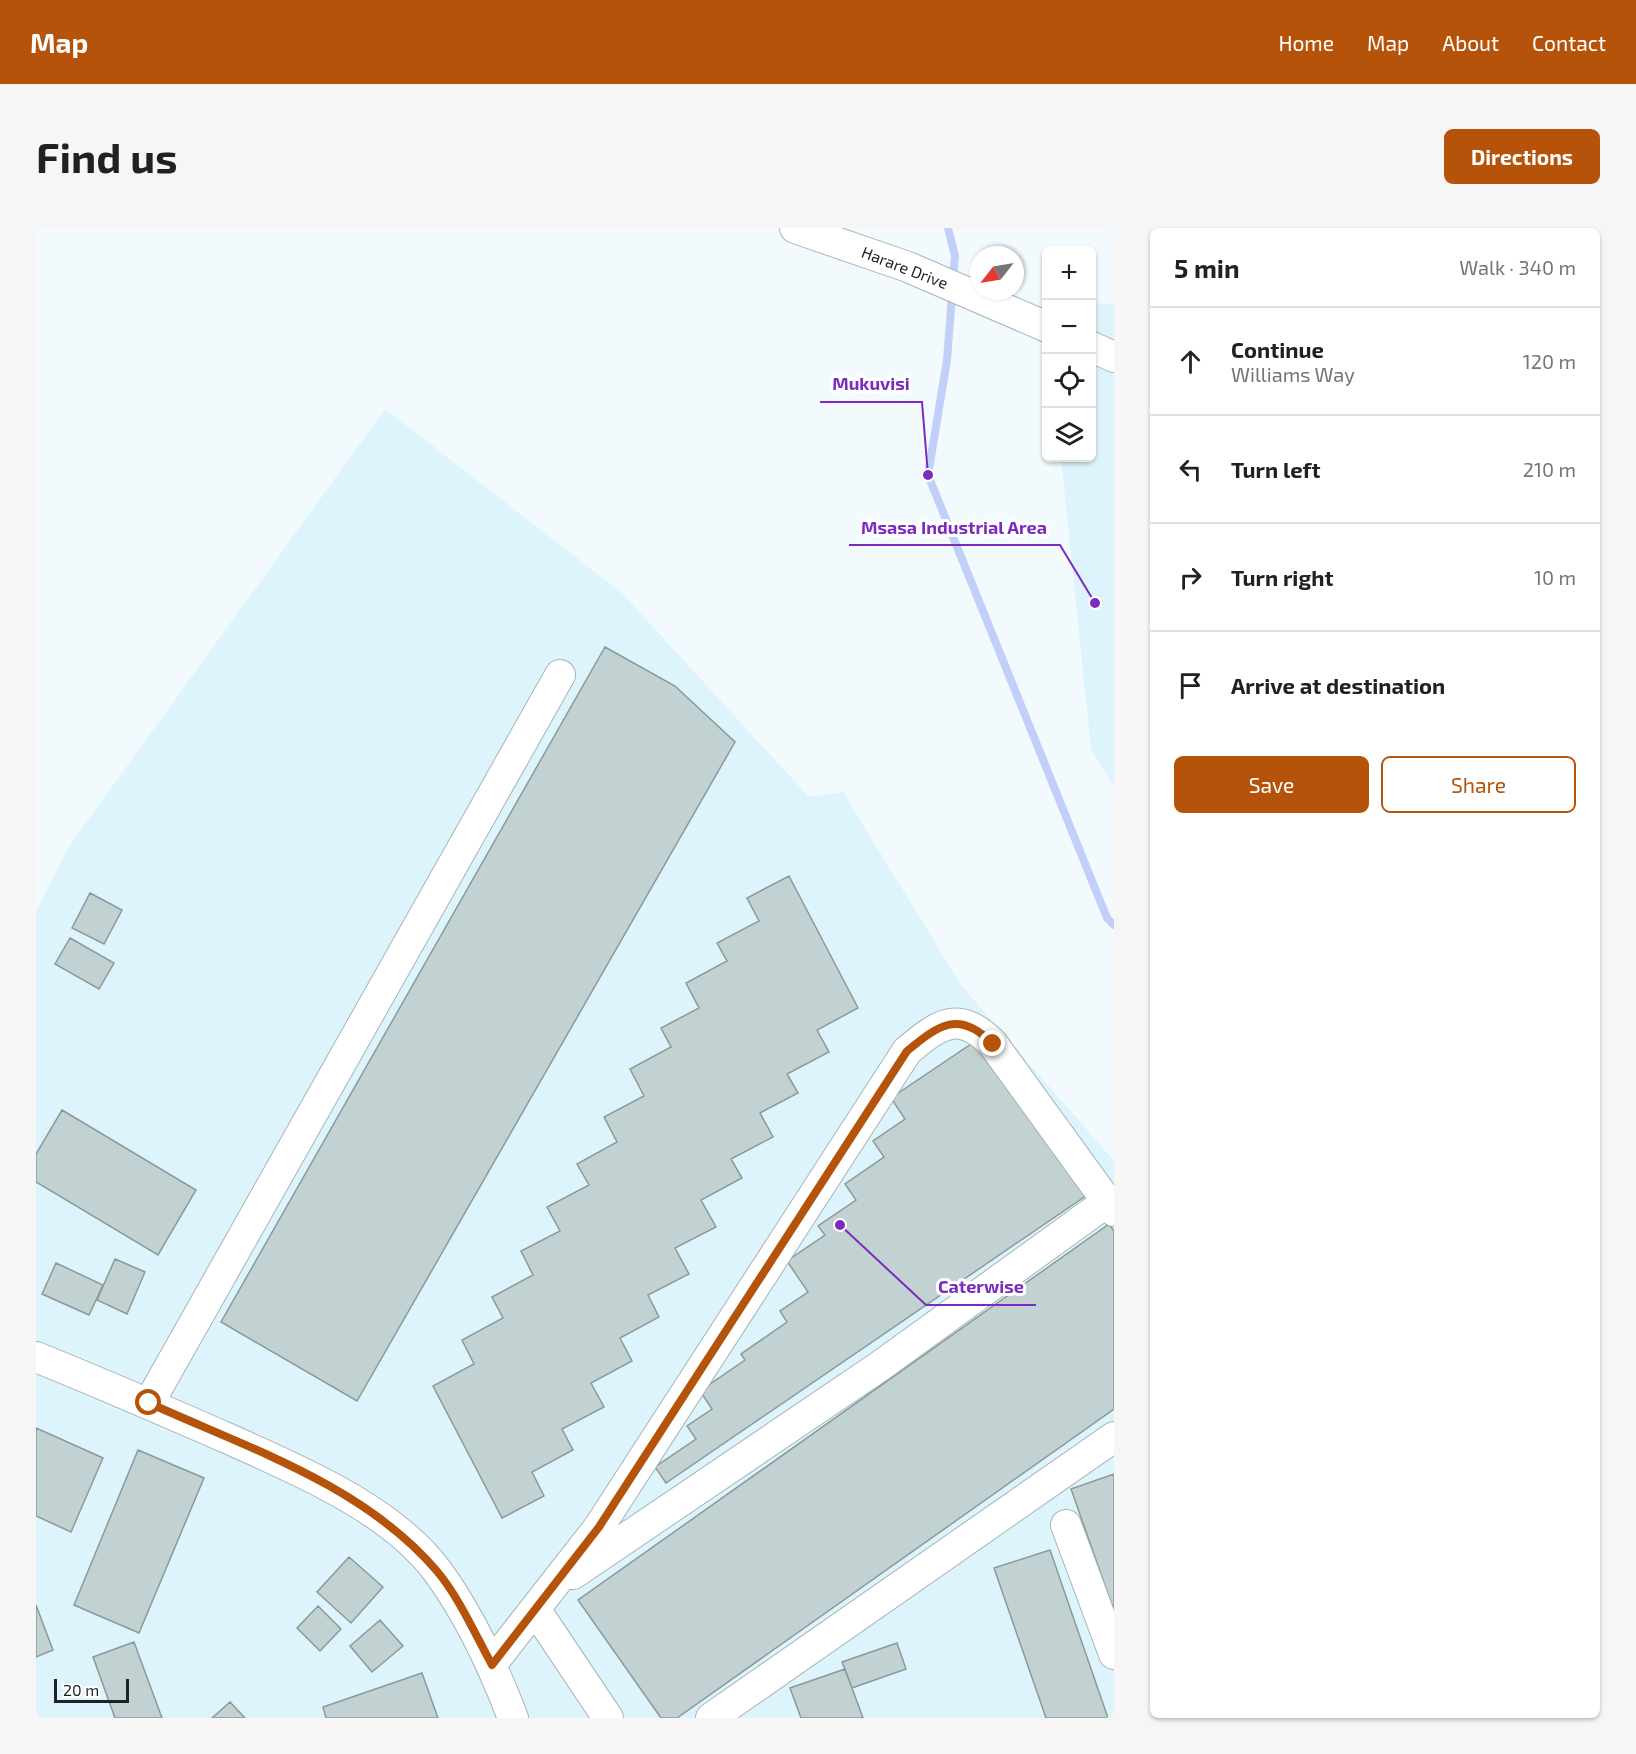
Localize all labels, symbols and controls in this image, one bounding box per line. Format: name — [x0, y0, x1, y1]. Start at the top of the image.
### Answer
text: Map — [30, 25, 88, 59]
text: Home — [1278, 30, 1334, 55]
text: Map — [1367, 30, 1409, 55]
text: About — [1442, 30, 1499, 55]
text: Contact — [1532, 30, 1606, 55]
button: Directions — [1444, 129, 1600, 184]
text: Find us — [36, 131, 178, 181]
street label: Harare Drive — [859, 242, 951, 292]
north arrow — [970, 246, 1024, 300]
map controls — [1042, 246, 1096, 462]
button: + — [1042, 246, 1096, 300]
text: 5 min — [1174, 252, 1240, 283]
text: Walk · 340 m — [1459, 255, 1576, 279]
button: − — [1042, 300, 1096, 354]
text: Continue — [1231, 336, 1324, 362]
icon: ahead — [1174, 345, 1207, 378]
text: 120 m — [1523, 349, 1576, 373]
button: locate — [1042, 354, 1096, 408]
text: Williams Way — [1231, 362, 1355, 386]
callout: Mukuvisi — [820, 366, 922, 402]
text: Mukuvisi — [832, 372, 910, 394]
button: layers — [1042, 408, 1096, 462]
icon: left — [1174, 453, 1207, 486]
text: Turn left — [1231, 456, 1320, 482]
text: 210 m — [1523, 457, 1576, 481]
callout: Msasa Industrial Area — [849, 509, 1060, 545]
text: Msasa Industrial Area — [861, 516, 1047, 538]
icon: right — [1174, 561, 1207, 594]
text: Turn right — [1231, 564, 1333, 590]
text: 10 m — [1534, 565, 1576, 589]
icon: arrive — [1174, 669, 1207, 702]
text: Arrive at destination — [1231, 672, 1445, 698]
button: Save — [1174, 756, 1369, 813]
button: Share — [1381, 756, 1576, 813]
route end — [979, 1030, 1005, 1056]
callout: Caterwise — [926, 1269, 1036, 1305]
text: Caterwise — [938, 1275, 1024, 1297]
route start — [135, 1389, 161, 1415]
scale bar — [54, 1676, 129, 1704]
text: 20 m — [63, 1680, 99, 1699]

